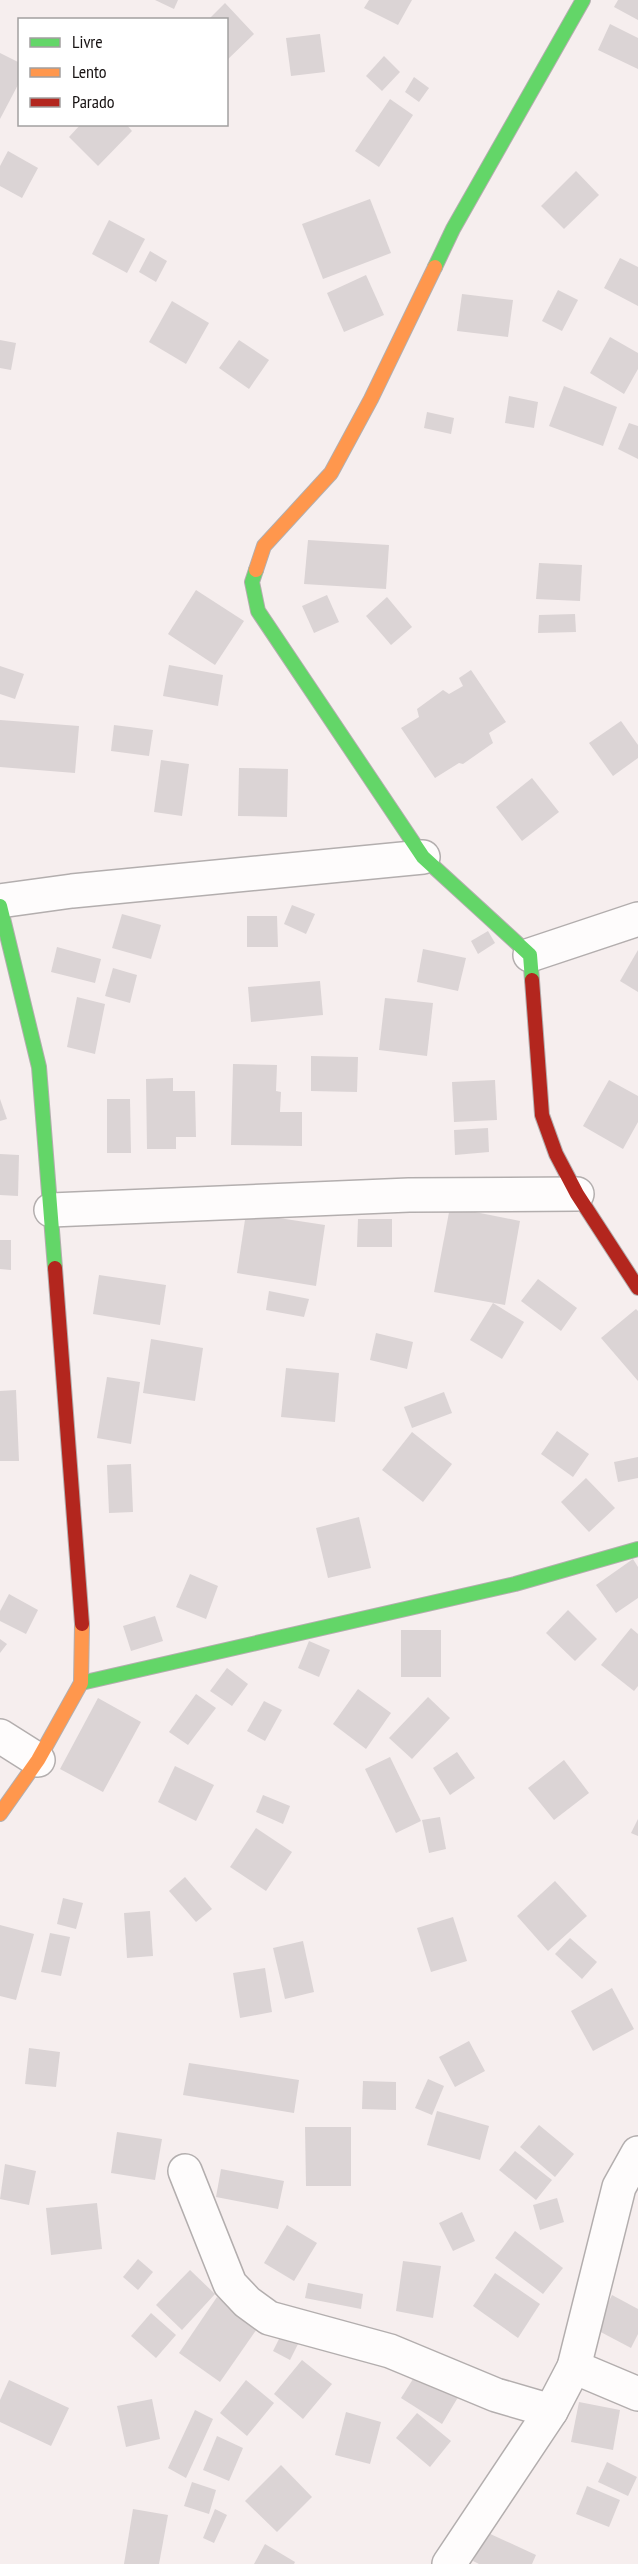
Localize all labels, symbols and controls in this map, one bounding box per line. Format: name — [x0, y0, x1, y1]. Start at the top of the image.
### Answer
legend — [18, 18, 228, 126]
text: Livre — [72, 30, 103, 53]
text: Lento — [72, 60, 107, 83]
text: Parado — [72, 90, 115, 113]

